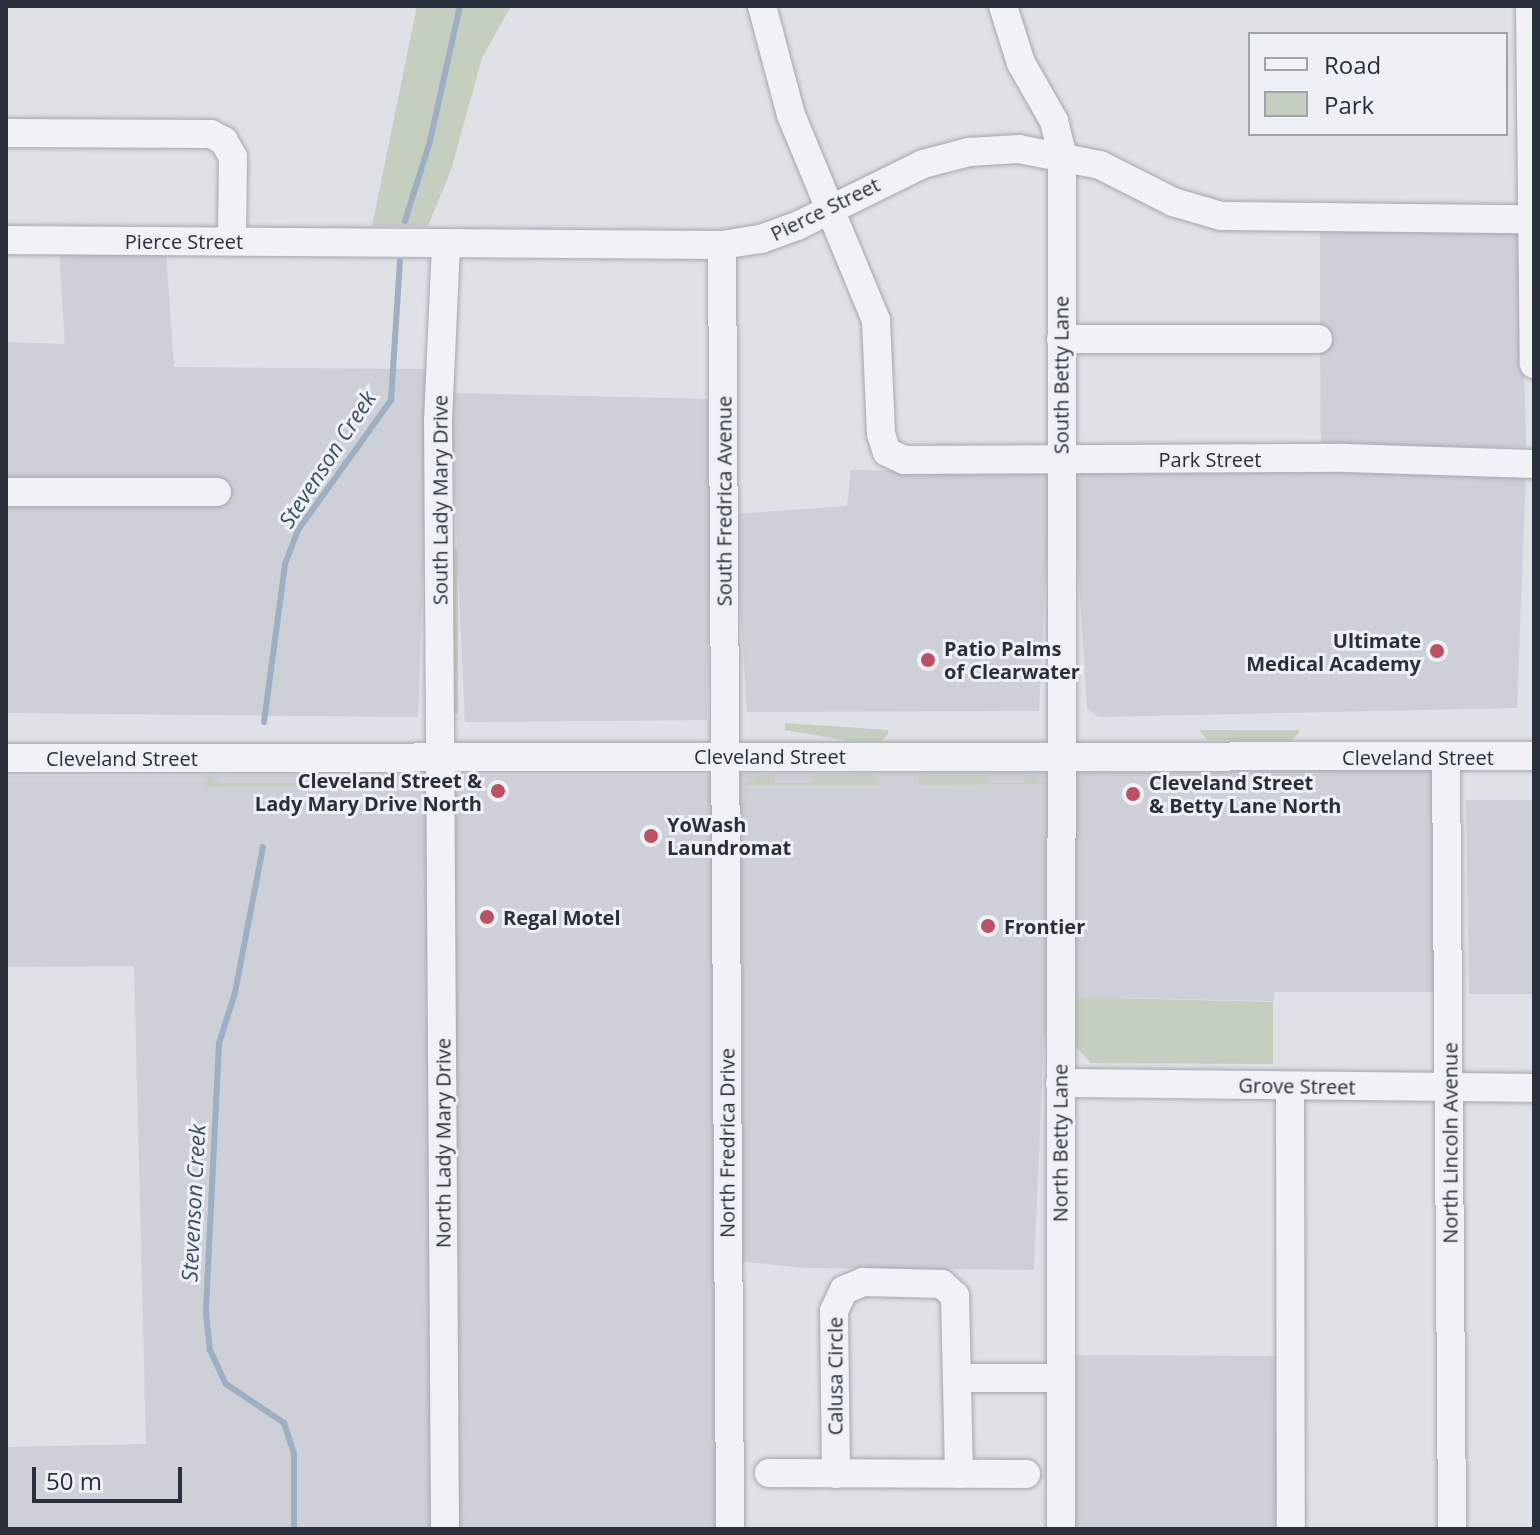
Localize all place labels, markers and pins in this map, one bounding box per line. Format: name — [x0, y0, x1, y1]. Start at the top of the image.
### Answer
place label: Ultimate Medical Academy — [1246, 628, 1421, 675]
place label: Patio Palms of Clearwater — [944, 636, 1080, 683]
marker: Ultimate Medical Academy — [1428, 642, 1446, 660]
marker: Patio Palms of Clearwater — [919, 651, 937, 669]
place label: Cleveland Street & Lady Mary Drive North — [255, 768, 482, 815]
place label: Cleveland Street & Betty Lane North — [1149, 770, 1341, 817]
marker: Cleveland Street & Lady Mary Drive North — [489, 782, 507, 800]
marker: Cleveland Street & Betty Lane North — [1124, 785, 1142, 803]
place label: YoWash Laundromat — [667, 812, 791, 859]
marker: YoWash Laundromat — [642, 827, 660, 845]
place label: Regal Motel — [503, 905, 621, 929]
marker: Regal Motel — [478, 908, 496, 926]
place label: Frontier — [1004, 914, 1085, 938]
marker: Frontier — [979, 917, 997, 935]

